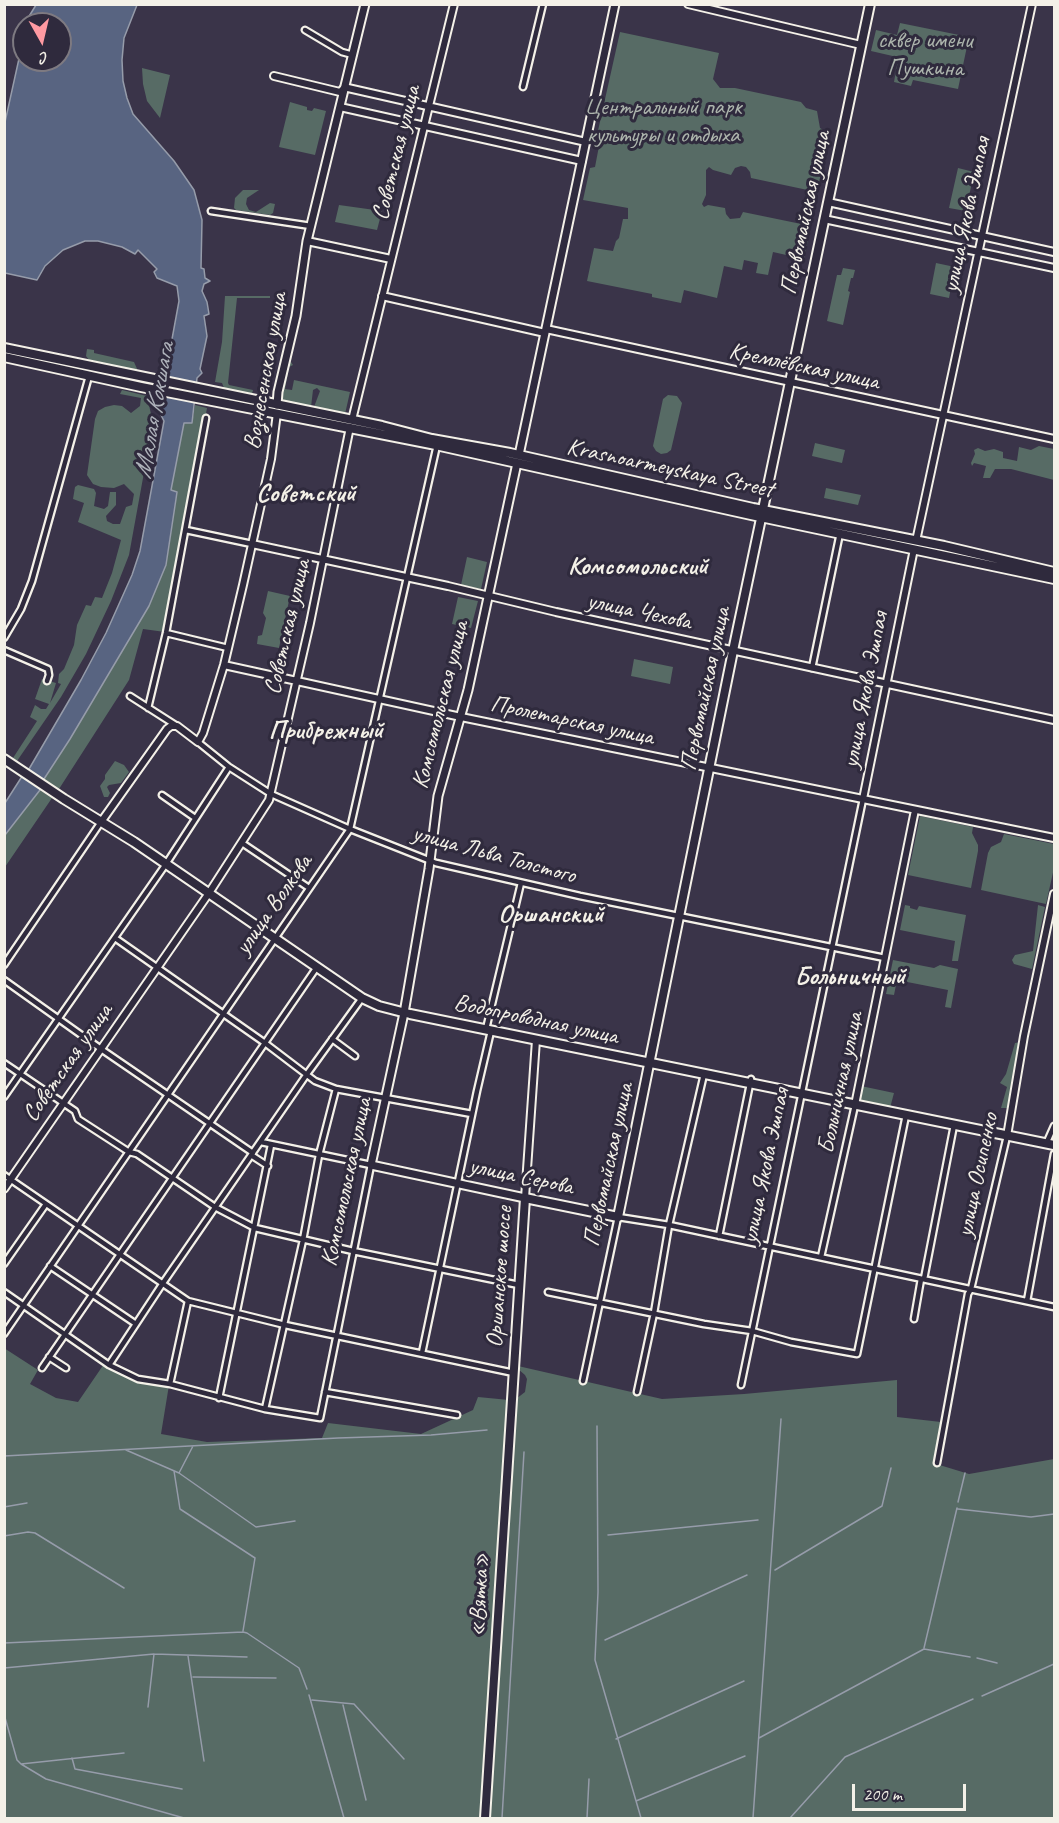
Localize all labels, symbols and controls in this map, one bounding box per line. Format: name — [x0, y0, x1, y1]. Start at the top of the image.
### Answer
north arrow — [12, 12, 72, 72]
park label: сквер имени Пушкина — [878, 27, 972, 83]
text: С — [39, 47, 50, 68]
street label: Советская улица — [366, 83, 428, 223]
park label: Центральный парк культуры и отдыха — [584, 94, 742, 150]
street label: Первомайская улица — [775, 129, 837, 297]
street label: улица Якова Эшпая — [936, 135, 998, 295]
street label: Вознесенская улица — [238, 290, 294, 452]
street label: Кремлёвская улица — [726, 337, 882, 397]
water label: Малая Кокшага — [128, 341, 182, 481]
street label: Krasnoarmeyskaya Street — [564, 433, 776, 505]
district label: Советский — [256, 478, 356, 510]
district label: Комсомольский — [568, 551, 708, 583]
street label: Советская улица — [258, 557, 318, 697]
street label: улица Чехова — [584, 587, 694, 637]
street label: Первомайская улица — [675, 605, 737, 773]
street label: улица Якова Эшпая — [837, 610, 895, 770]
street label: Комсомольская улица — [406, 618, 476, 792]
street label: Пролетарская улица — [488, 690, 656, 752]
district label: Прибрежный — [269, 715, 383, 747]
street label: улица Льва Толстого — [409, 819, 579, 891]
street label: улица Волкова — [229, 849, 319, 961]
district label: Оршанский — [498, 899, 604, 931]
district label: Больничный — [794, 961, 906, 993]
street label: Водопроводная улица — [451, 989, 621, 1051]
street label: Советская улица — [17, 998, 119, 1128]
street label: Больничная улица — [812, 1010, 870, 1156]
street label: Первомайская улица — [578, 1081, 640, 1249]
street label: улица Якова Эшпая — [735, 1086, 797, 1246]
street label: Комсомольская улица — [315, 1095, 379, 1269]
street label: улица Осипенко — [951, 1110, 1005, 1240]
street label: улица Серова — [466, 1152, 576, 1202]
street label: Оршанское шоссе — [481, 1205, 519, 1349]
street label: «Вятка» — [463, 1552, 497, 1638]
scale bar — [855, 1772, 969, 1810]
text: 200 m — [863, 1783, 902, 1805]

